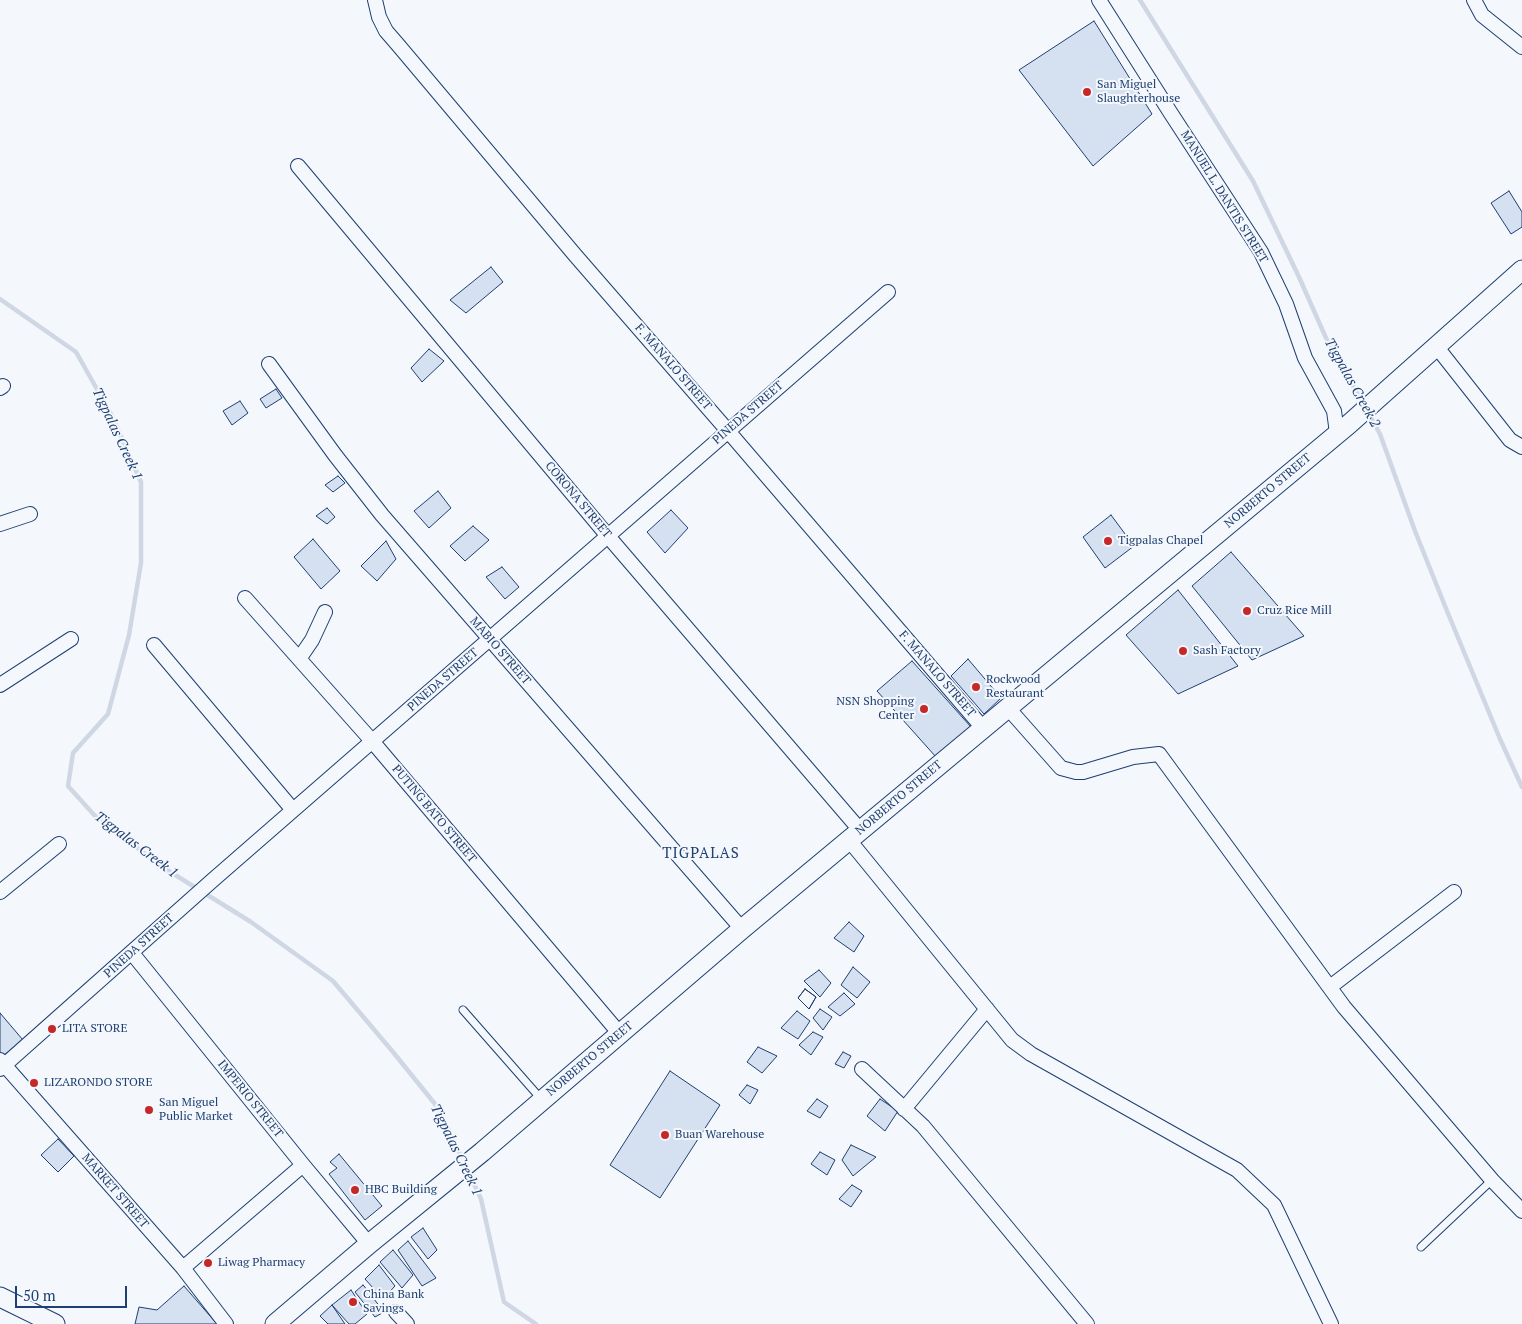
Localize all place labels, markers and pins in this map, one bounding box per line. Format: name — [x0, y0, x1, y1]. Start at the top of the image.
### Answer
place label: San Miguel Slaughterhouse — [1097, 78, 1180, 106]
marker: San Miguel Slaughterhouse — [1081, 86, 1093, 98]
place label: Tigpalas Chapel — [1118, 534, 1203, 548]
marker: Tigpalas Chapel — [1102, 535, 1114, 547]
place label: Cruz Rice Mill — [1257, 604, 1332, 618]
marker: Cruz Rice Mill — [1241, 605, 1253, 617]
place label: Sash Factory — [1193, 644, 1261, 658]
marker: Sash Factory — [1177, 645, 1189, 657]
place label: Rockwood Restaurant — [986, 673, 1044, 701]
marker: Rockwood Restaurant — [970, 681, 982, 693]
place label: NSN Shopping Center — [836, 695, 914, 723]
marker: NSN Shopping Center — [918, 703, 930, 715]
place label: LITA STORE — [62, 1022, 127, 1036]
marker: LITA STORE — [46, 1023, 58, 1035]
place label: LIZARONDO STORE — [44, 1076, 152, 1090]
marker: LIZARONDO STORE — [28, 1077, 40, 1089]
place label: San Miguel Public Market — [159, 1096, 233, 1124]
marker: San Miguel Public Market — [143, 1104, 155, 1116]
place label: Buan Warehouse — [675, 1128, 764, 1142]
marker: Buan Warehouse — [659, 1129, 671, 1141]
place label: HBC Building — [365, 1183, 437, 1197]
marker: HBC Building — [349, 1184, 361, 1196]
place label: Liwag Pharmacy — [218, 1256, 305, 1270]
marker: Liwag Pharmacy — [202, 1257, 214, 1269]
place label: China Bank Savings — [363, 1288, 424, 1316]
marker: China Bank Savings — [347, 1296, 359, 1308]

